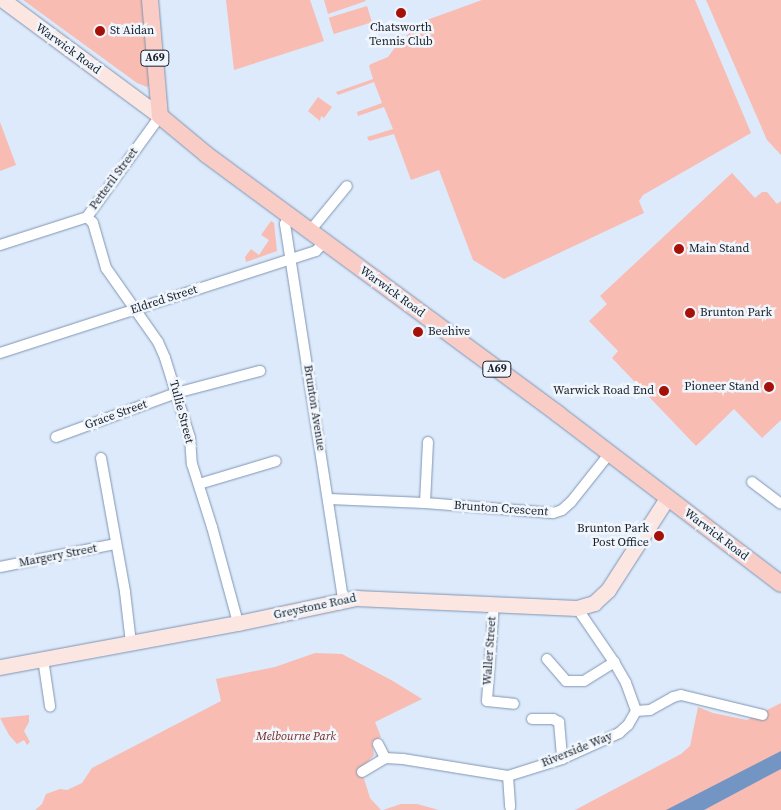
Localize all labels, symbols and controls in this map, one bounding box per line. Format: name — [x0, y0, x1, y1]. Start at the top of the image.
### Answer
marker: Chatsworth Tennis Club — [395, 7, 407, 19]
street label: Warwick Road — [33, 21, 103, 77]
place label: Chatsworth Tennis Club — [369, 21, 433, 49]
place label: St Aidan — [110, 24, 154, 38]
marker: St Aidan — [94, 25, 106, 37]
road number: A69 — [140, 49, 170, 66]
street label: Petteril Street — [87, 145, 141, 213]
place label: Main Stand — [689, 242, 749, 256]
marker: Main Stand — [673, 243, 685, 255]
street label: Warwick Road — [357, 264, 427, 320]
street label: Eldred Street — [129, 282, 199, 318]
place label: Brunton Park — [700, 306, 772, 320]
marker: Brunton Park — [684, 307, 696, 319]
place label: Beehive — [428, 325, 470, 339]
marker: Beehive — [412, 326, 424, 338]
road number: A69 — [482, 360, 512, 378]
street label: Brunton Avenue — [300, 364, 328, 452]
street label: Tullie Street — [166, 379, 196, 445]
place label: Pioneer Stand — [684, 380, 759, 394]
marker: Pioneer Stand — [763, 381, 775, 393]
place label: Warwick Road End — [553, 384, 654, 398]
marker: Warwick Road End — [658, 385, 670, 397]
street label: Grace Street — [83, 397, 149, 433]
street label: Brunton Crescent — [453, 499, 549, 519]
street label: Warwick Road — [681, 506, 751, 564]
place label: Brunton Park Post Office — [577, 522, 649, 550]
marker: Brunton Park Post Office — [653, 530, 665, 542]
street label: Margery Street — [18, 541, 98, 571]
street label: Greystone Road — [272, 591, 358, 623]
street label: Waller Street — [480, 616, 500, 686]
street label: Riverside Way — [539, 729, 615, 771]
park label: Melbourne Park — [256, 730, 336, 744]

